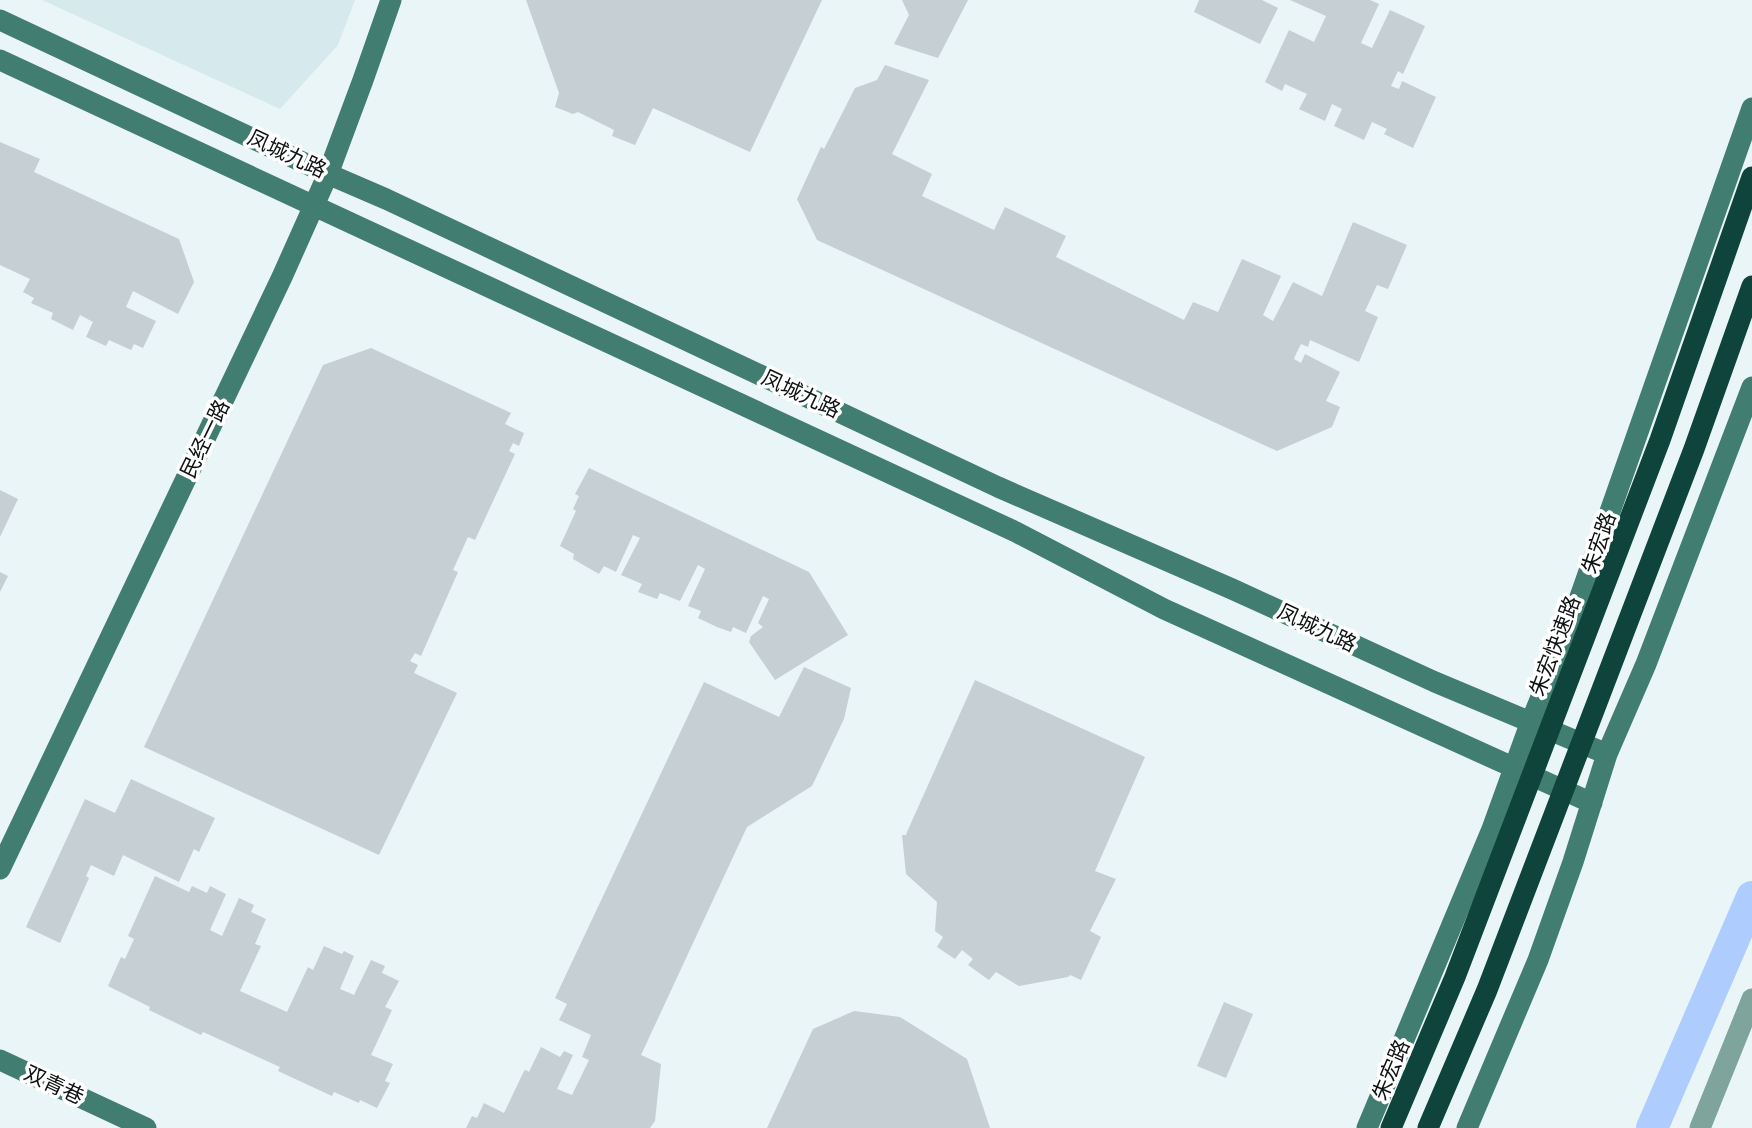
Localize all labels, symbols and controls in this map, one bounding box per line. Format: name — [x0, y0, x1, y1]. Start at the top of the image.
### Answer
street label: 凤城九路 — [244, 125, 330, 183]
street label: 凤城九路 — [758, 365, 844, 423]
street label: 民经一路 — [176, 396, 234, 482]
street label: 朱宏路 — [1577, 509, 1621, 577]
street label: 朱宏快速路 — [1525, 593, 1585, 699]
street label: 凤城九路 — [1274, 599, 1360, 657]
street label: 朱宏路 — [1368, 1036, 1414, 1104]
street label: 双青巷 — [20, 1061, 88, 1109]

